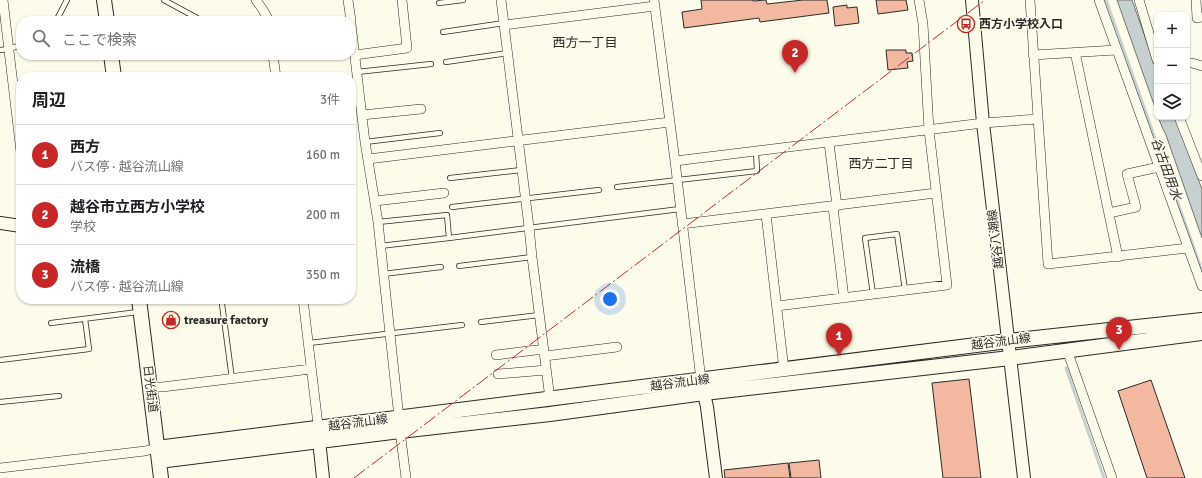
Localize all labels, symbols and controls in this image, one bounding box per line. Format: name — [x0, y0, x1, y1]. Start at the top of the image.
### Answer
map controls — [1154, 12, 1190, 120]
button: + — [1154, 12, 1190, 48]
bus stop icon: 西方小学校入口 — [956, 14, 976, 34]
search box — [16, 16, 356, 60]
place label: 西方小学校入口 — [979, 17, 1063, 32]
icon: search — [30, 27, 52, 49]
text: ここで検索 — [62, 31, 137, 49]
district label: 西方一丁目 — [552, 35, 618, 51]
pin: 2 — [782, 40, 808, 73]
button: − — [1154, 48, 1190, 84]
button: layers — [1154, 84, 1190, 120]
text: 周辺 — [32, 90, 66, 111]
text: 3件 — [320, 92, 340, 108]
water label: 谷古田用水 — [1147, 136, 1185, 204]
text: 西方 — [70, 138, 100, 156]
text: 1 — [41, 147, 49, 163]
text: 160 m — [306, 147, 340, 163]
district label: 西方二丁目 — [848, 156, 914, 172]
text: バス停 · 越谷流山線 — [70, 159, 184, 175]
text: 越谷市立西方小学校 — [70, 198, 205, 216]
text: 2 — [41, 207, 49, 223]
text: 200 m — [306, 207, 340, 223]
street label: 越谷八潮線 — [985, 208, 1007, 270]
text: 学校 — [70, 219, 96, 235]
text: 流橋 — [70, 258, 100, 276]
text: 3 — [41, 267, 49, 283]
text: 350 m — [306, 267, 340, 283]
text: バス停 · 越谷流山線 — [70, 279, 184, 295]
your location — [600, 289, 620, 309]
shop icon: treasure factory — [161, 310, 181, 330]
place label: treasure factory — [183, 313, 268, 328]
pin: 3 — [1106, 317, 1132, 350]
pin: 1 — [826, 323, 852, 356]
street label: 越谷流山線 — [970, 331, 1032, 353]
street label: 日光街道 — [140, 364, 160, 414]
street label: 越谷流山線 — [649, 372, 711, 394]
street label: 越谷流山線 — [327, 412, 389, 434]

